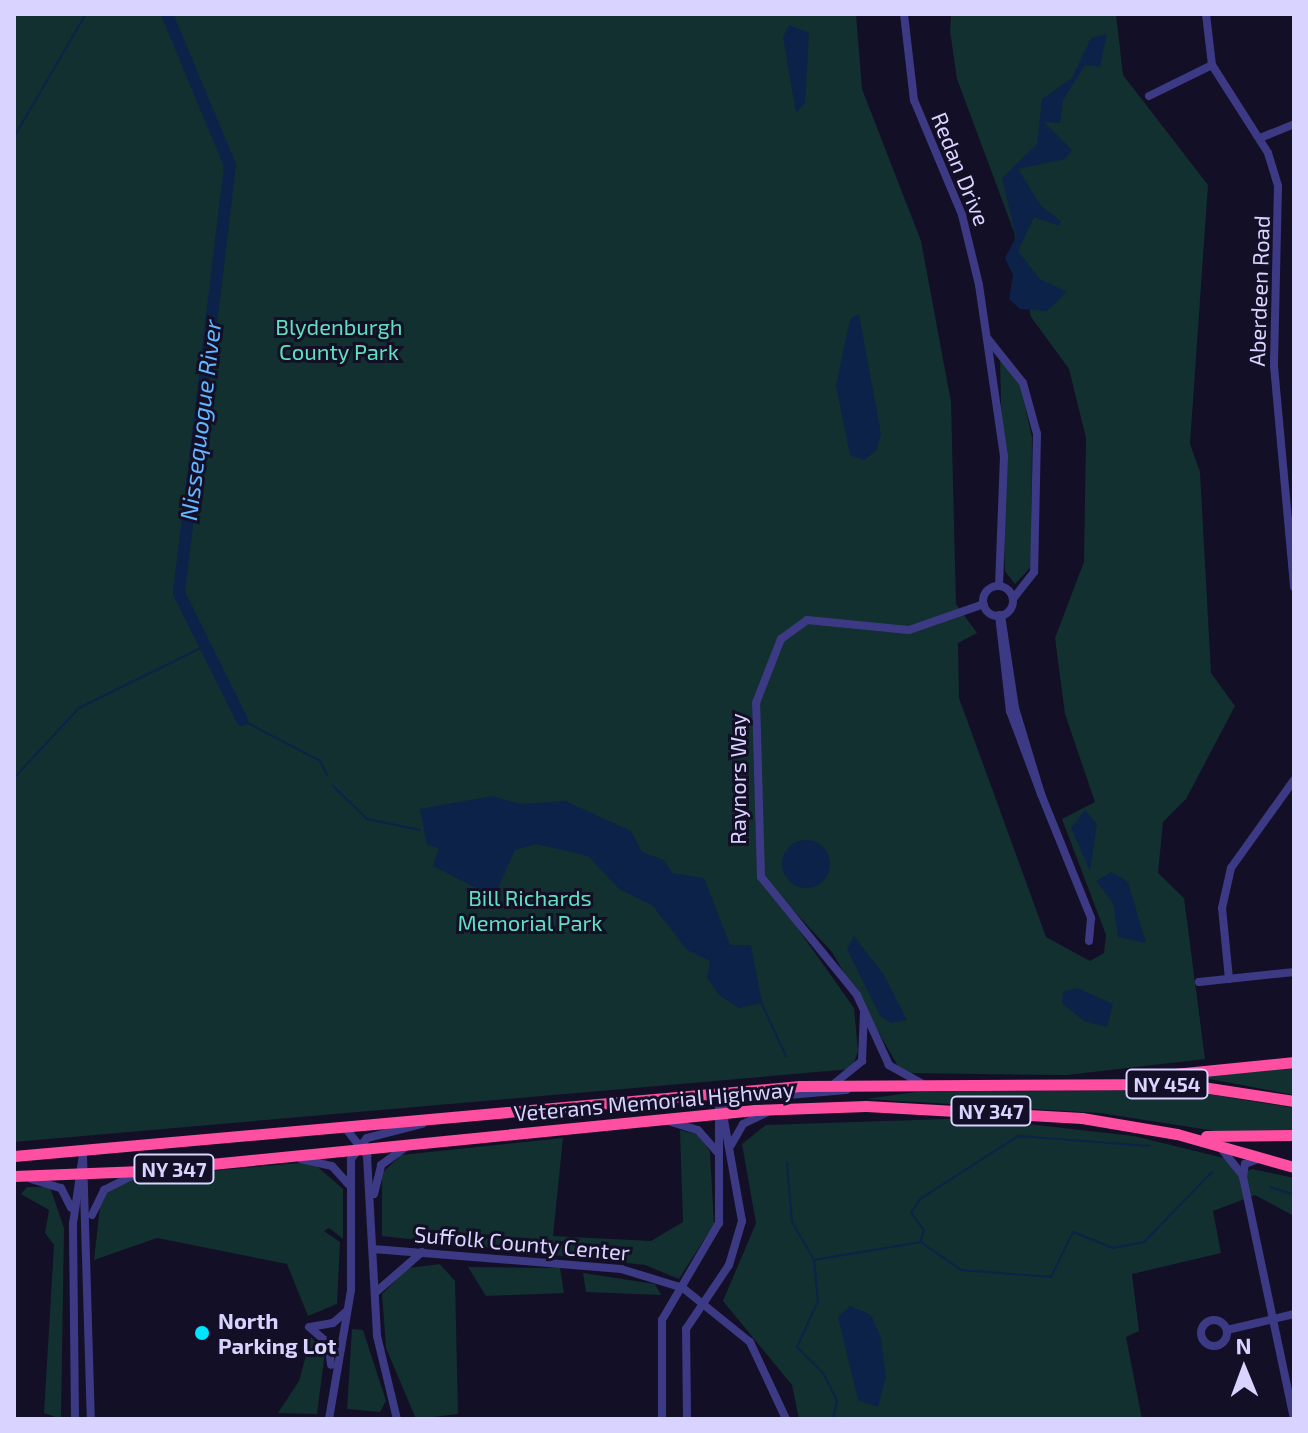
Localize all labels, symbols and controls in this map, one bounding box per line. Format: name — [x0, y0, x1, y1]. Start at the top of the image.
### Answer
street label: Redan Drive — [926, 108, 996, 230]
street label: Aberdeen Road — [1243, 215, 1275, 367]
park label: Blydenburgh County Park — [275, 313, 403, 364]
water label: Nissequogue River — [173, 318, 227, 522]
street label: Raynors Way — [725, 713, 751, 845]
park label: Bill Richards Memorial Park — [457, 884, 603, 936]
road number: NY 454 — [1125, 1068, 1209, 1100]
street label: Veterans Memorial Highway — [512, 1076, 796, 1126]
road number: NY 347 — [949, 1095, 1033, 1127]
road number: NY 347 — [132, 1153, 216, 1185]
street label: Suffolk County Center — [413, 1220, 631, 1266]
place label: North Parking Lot — [218, 1307, 336, 1358]
marker: North Parking Lot — [193, 1324, 211, 1342]
north arrow — [1204, 1329, 1284, 1409]
text: N — [1235, 1332, 1252, 1358]

